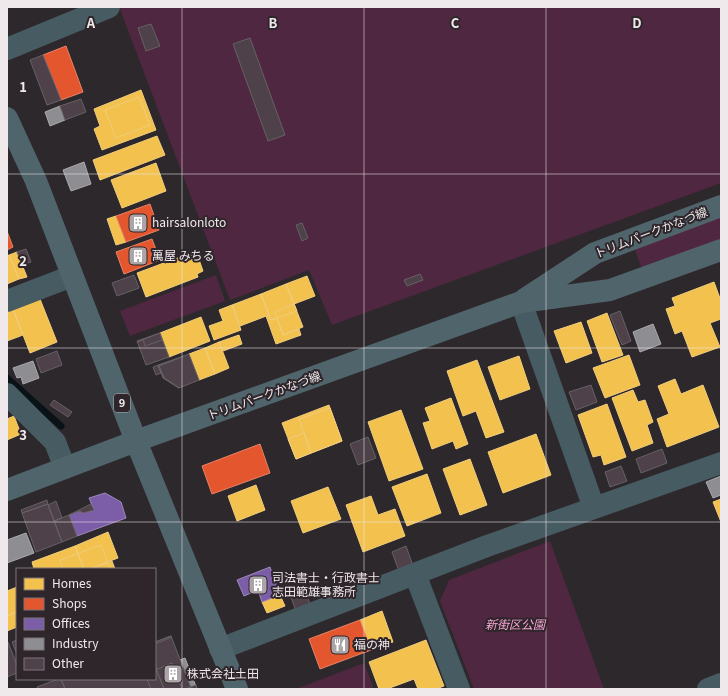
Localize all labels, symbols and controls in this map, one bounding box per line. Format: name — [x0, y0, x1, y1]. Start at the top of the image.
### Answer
text: A — [86, 13, 96, 32]
text: B — [269, 13, 278, 32]
text: C — [451, 13, 460, 32]
text: D — [632, 13, 642, 32]
text: 1 — [19, 77, 27, 96]
street label: トリムパークかなづ線 — [591, 202, 710, 261]
building icon: hairsalonloto — [127, 212, 149, 234]
place label: hairsalonloto — [152, 213, 226, 230]
building icon: 萬屋 みちる — [127, 245, 149, 267]
place label: 萬屋 みちる — [152, 246, 215, 263]
text: 2 — [19, 251, 27, 270]
street label: トリムパークかなづ線 — [204, 366, 323, 423]
road number: 9 — [114, 394, 130, 412]
text: 3 — [19, 425, 27, 444]
legend — [16, 568, 156, 680]
place label: 司法書士・行政書士 志田範雄事務所 — [272, 568, 380, 599]
text: Homes — [52, 574, 92, 591]
building icon: 司法書士・行政書士 志田範雄事務所 — [247, 574, 269, 596]
text: Shops — [52, 594, 87, 611]
text: Offices — [52, 614, 90, 631]
park label: 新街区公園 — [485, 615, 547, 632]
text: Industry — [52, 634, 99, 651]
restaurant icon: 福の神 — [329, 634, 351, 656]
place label: 福の神 — [354, 635, 390, 652]
text: Other — [52, 654, 84, 671]
building icon: 株式会社土田 — [162, 663, 184, 685]
place label: 株式会社土田 — [187, 664, 259, 681]

